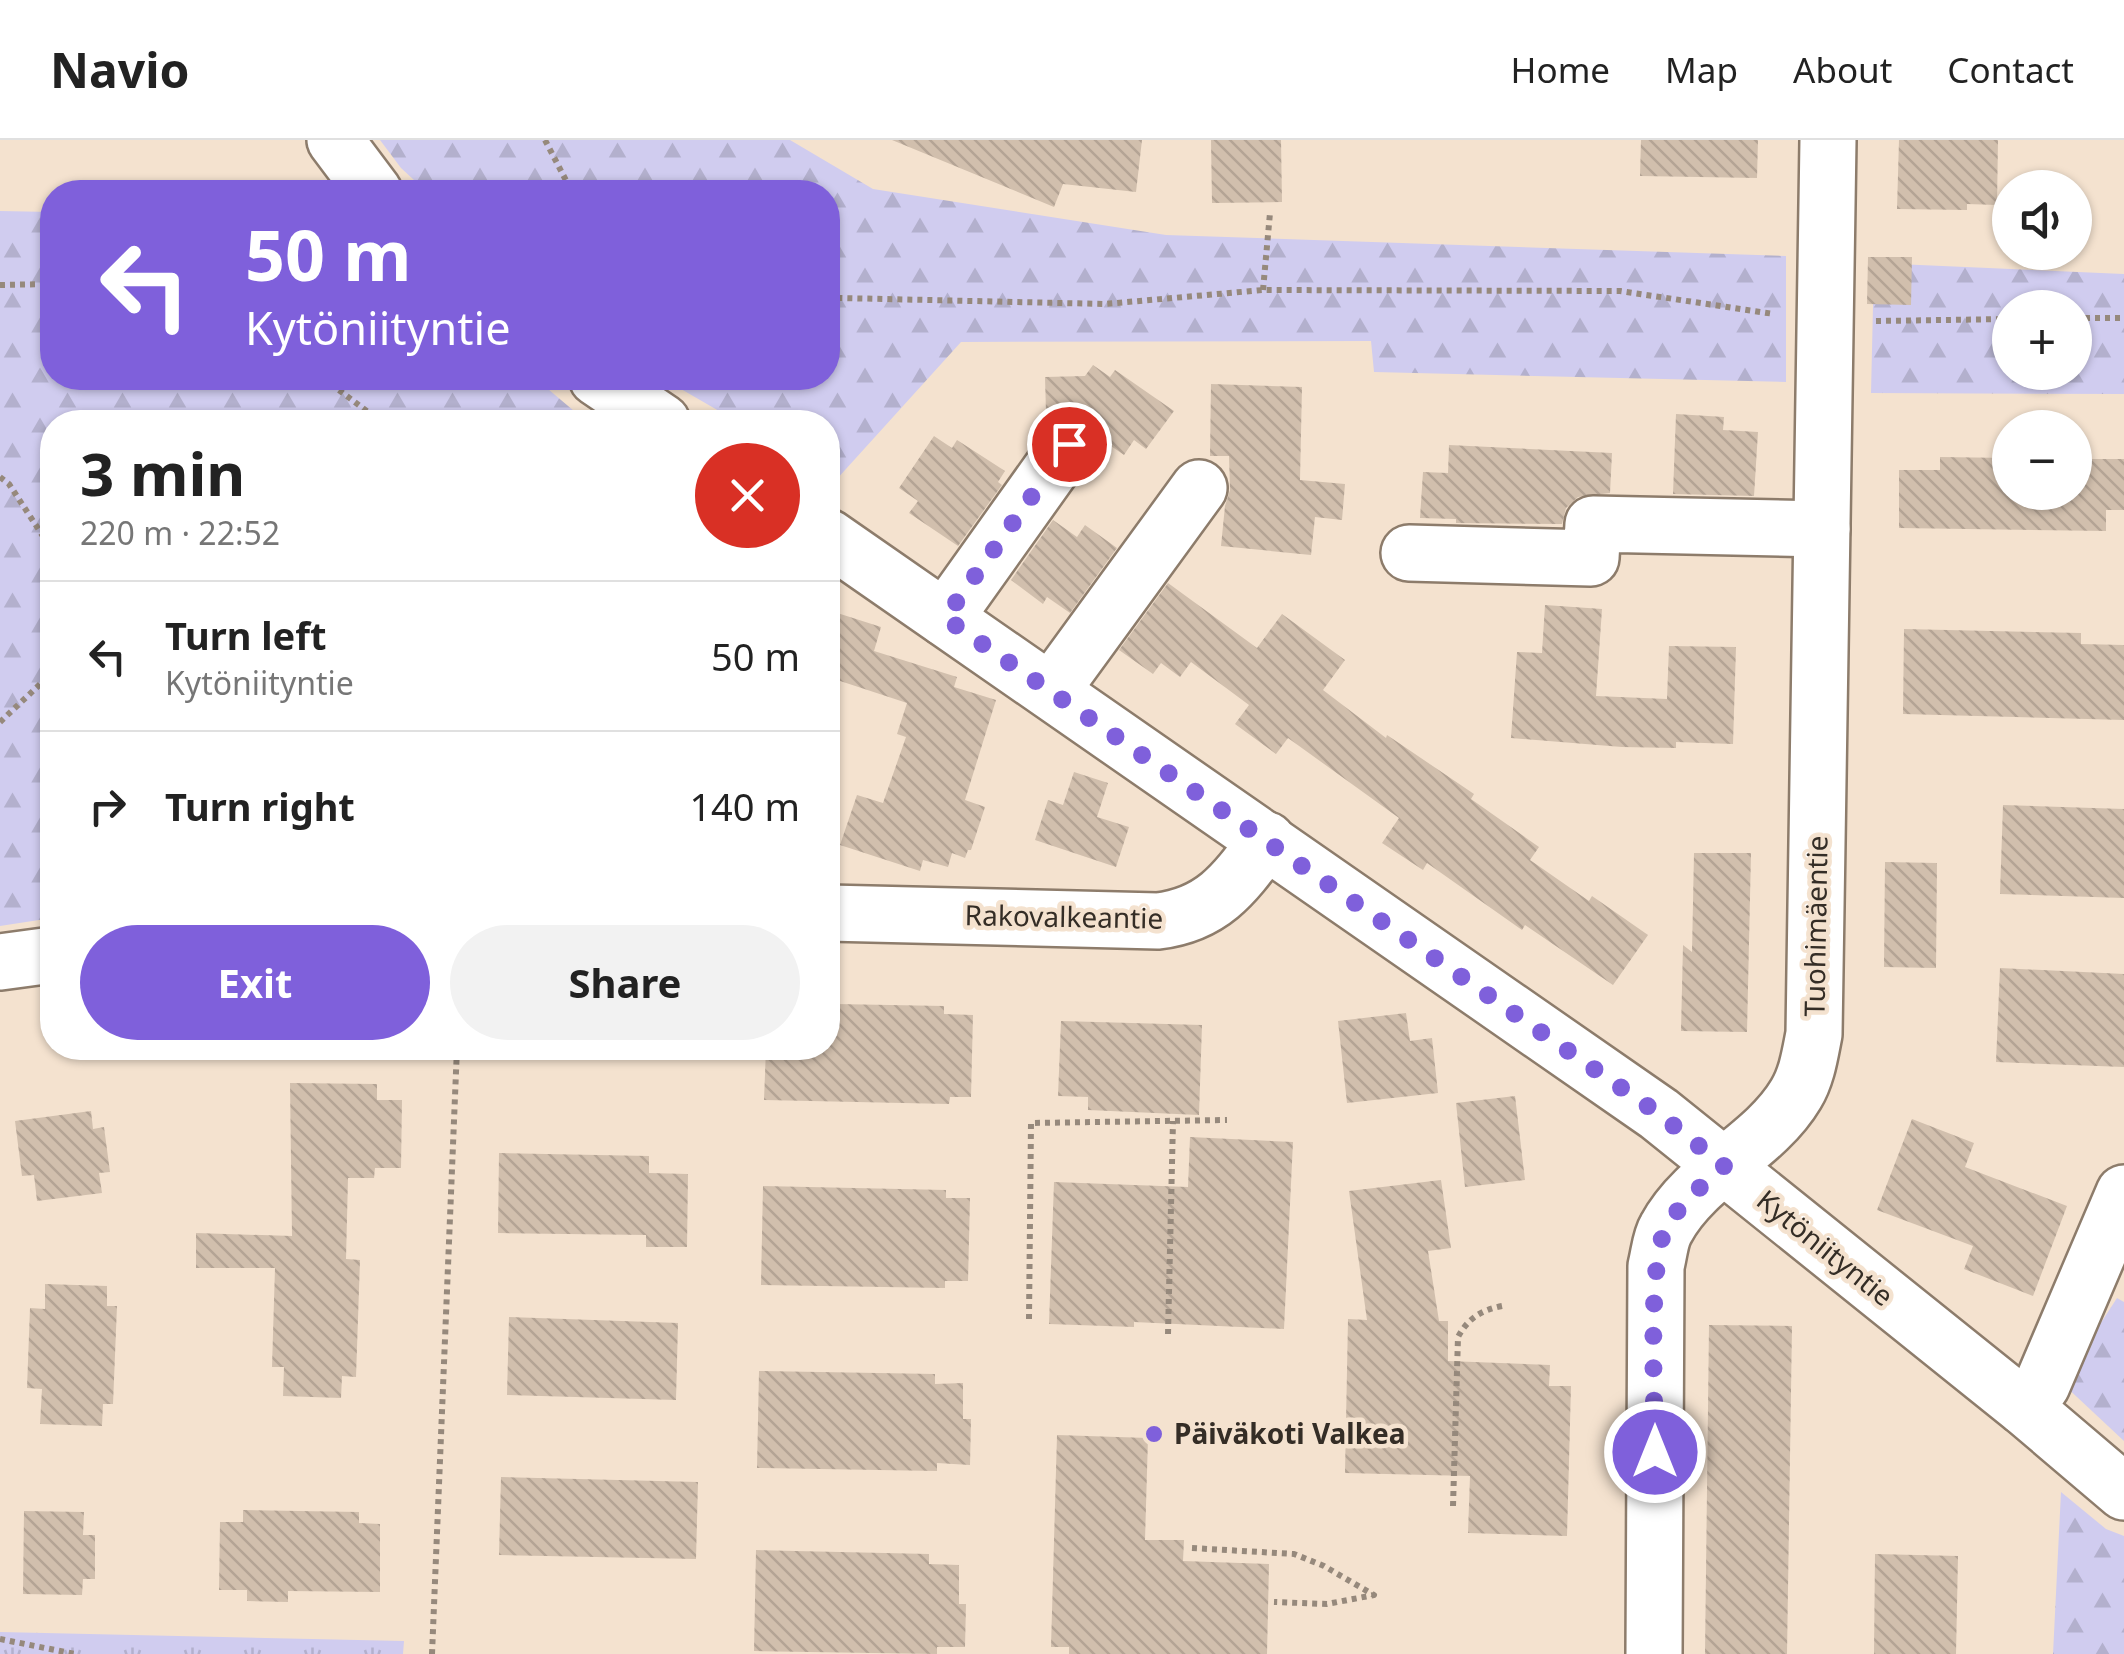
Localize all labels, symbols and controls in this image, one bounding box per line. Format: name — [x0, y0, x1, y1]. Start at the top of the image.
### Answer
text: Navio — [50, 37, 190, 102]
text: Home — [1511, 46, 1610, 93]
text: Map — [1665, 46, 1738, 93]
text: About — [1793, 46, 1892, 93]
text: Contact — [1947, 46, 2074, 93]
map controls — [1992, 170, 2092, 510]
button: sound — [1992, 170, 2092, 270]
text: 50 m — [245, 206, 412, 302]
icon: left — [80, 220, 210, 350]
button: + — [1992, 290, 2092, 390]
text: Kytöniityntie — [245, 297, 511, 358]
pin — [1027, 402, 1112, 487]
button: − — [1992, 410, 2092, 510]
icon: arrive — [1042, 417, 1097, 472]
text: 3 min — [80, 432, 245, 514]
button: close — [695, 443, 800, 548]
text: 220 m · 22:52 — [80, 511, 280, 554]
text: Turn left — [165, 609, 327, 661]
icon: left — [80, 629, 135, 684]
text: 50 m — [711, 630, 800, 682]
text: Kytöniityntie — [165, 661, 354, 704]
icon: right — [80, 779, 135, 834]
text: Turn right — [165, 780, 355, 832]
text: 140 m — [689, 780, 800, 832]
street label: Tuohimäentie — [1794, 835, 1836, 1017]
street label: Rakovalkeantie — [964, 895, 1164, 937]
button: Exit — [80, 925, 430, 1040]
button: Share — [450, 925, 800, 1040]
street label: Kytöniityntie — [1749, 1180, 1902, 1314]
position arrow — [1603, 1400, 1707, 1504]
place label: Päiväkoti Valkea — [1174, 1414, 1406, 1452]
marker: Päiväkoti Valkea — [1143, 1423, 1165, 1445]

